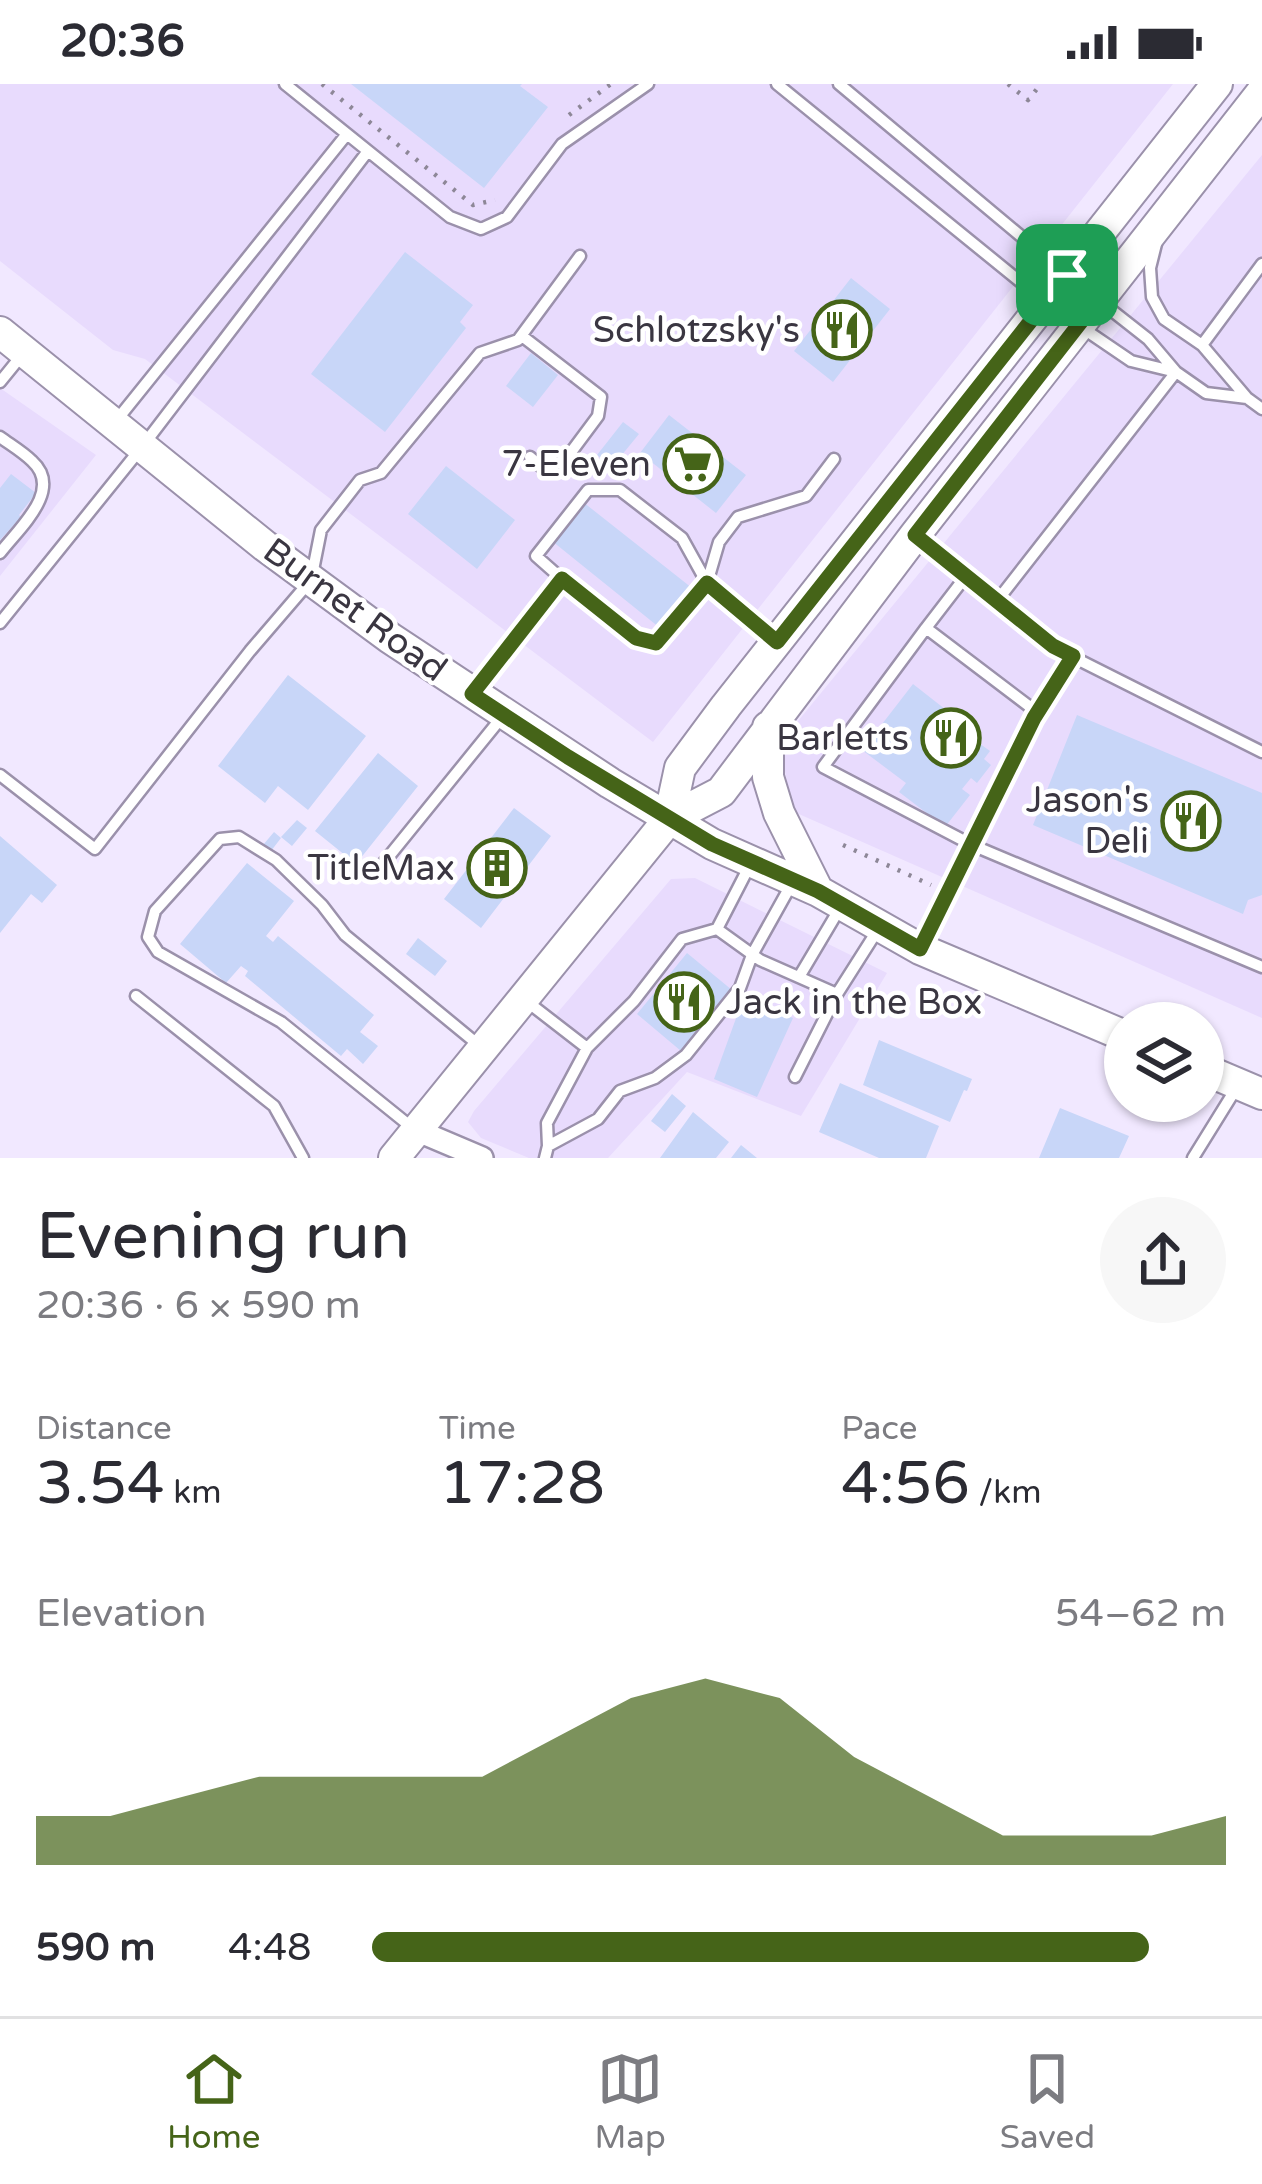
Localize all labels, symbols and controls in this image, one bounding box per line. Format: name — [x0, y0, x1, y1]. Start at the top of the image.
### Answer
text: 20:36 — [60, 15, 185, 69]
pin — [1016, 224, 1118, 326]
icon: arrive — [1034, 242, 1100, 308]
restaurant icon: Schlotzsky's — [811, 299, 873, 361]
place label: Schlotzsky's — [593, 309, 800, 352]
supermarket icon: 7-Eleven — [662, 433, 724, 495]
place label: 7-Eleven — [501, 443, 651, 486]
street label: Burnet Road — [255, 529, 455, 691]
restaurant icon: Barletts — [920, 707, 982, 769]
place label: Barletts — [776, 717, 909, 760]
place label: Jason's Deli — [1026, 779, 1149, 863]
restaurant icon: Jason's Deli — [1160, 790, 1222, 852]
building icon: TitleMax — [466, 837, 528, 899]
place label: TitleMax — [307, 847, 455, 890]
restaurant icon: Jack in the Box — [653, 971, 715, 1033]
place label: Jack in the Box — [726, 981, 983, 1024]
map controls — [1104, 1002, 1224, 1122]
button: layers — [1104, 1002, 1224, 1122]
text: Evening run — [36, 1197, 410, 1277]
button: share — [1100, 1197, 1226, 1323]
text: 20:36 · 6 × 590 m — [36, 1282, 361, 1329]
text: Distance — [36, 1409, 172, 1448]
text: Time — [439, 1409, 516, 1448]
text: Pace — [841, 1409, 917, 1448]
text: 3.54 — [36, 1448, 165, 1520]
text: 17:28 — [439, 1448, 605, 1520]
text: 4:56 — [841, 1448, 970, 1520]
text: km — [165, 1473, 222, 1512]
text: /km — [970, 1473, 1041, 1512]
text: Elevation — [36, 1590, 206, 1637]
text: 54–62 m — [1055, 1590, 1226, 1637]
text: 590 m — [36, 1924, 155, 1971]
text: 4:48 — [228, 1924, 312, 1971]
tab: Home — [167, 2046, 260, 2157]
tab: Map — [594, 2046, 666, 2157]
tab: Saved — [1000, 2046, 1095, 2157]

